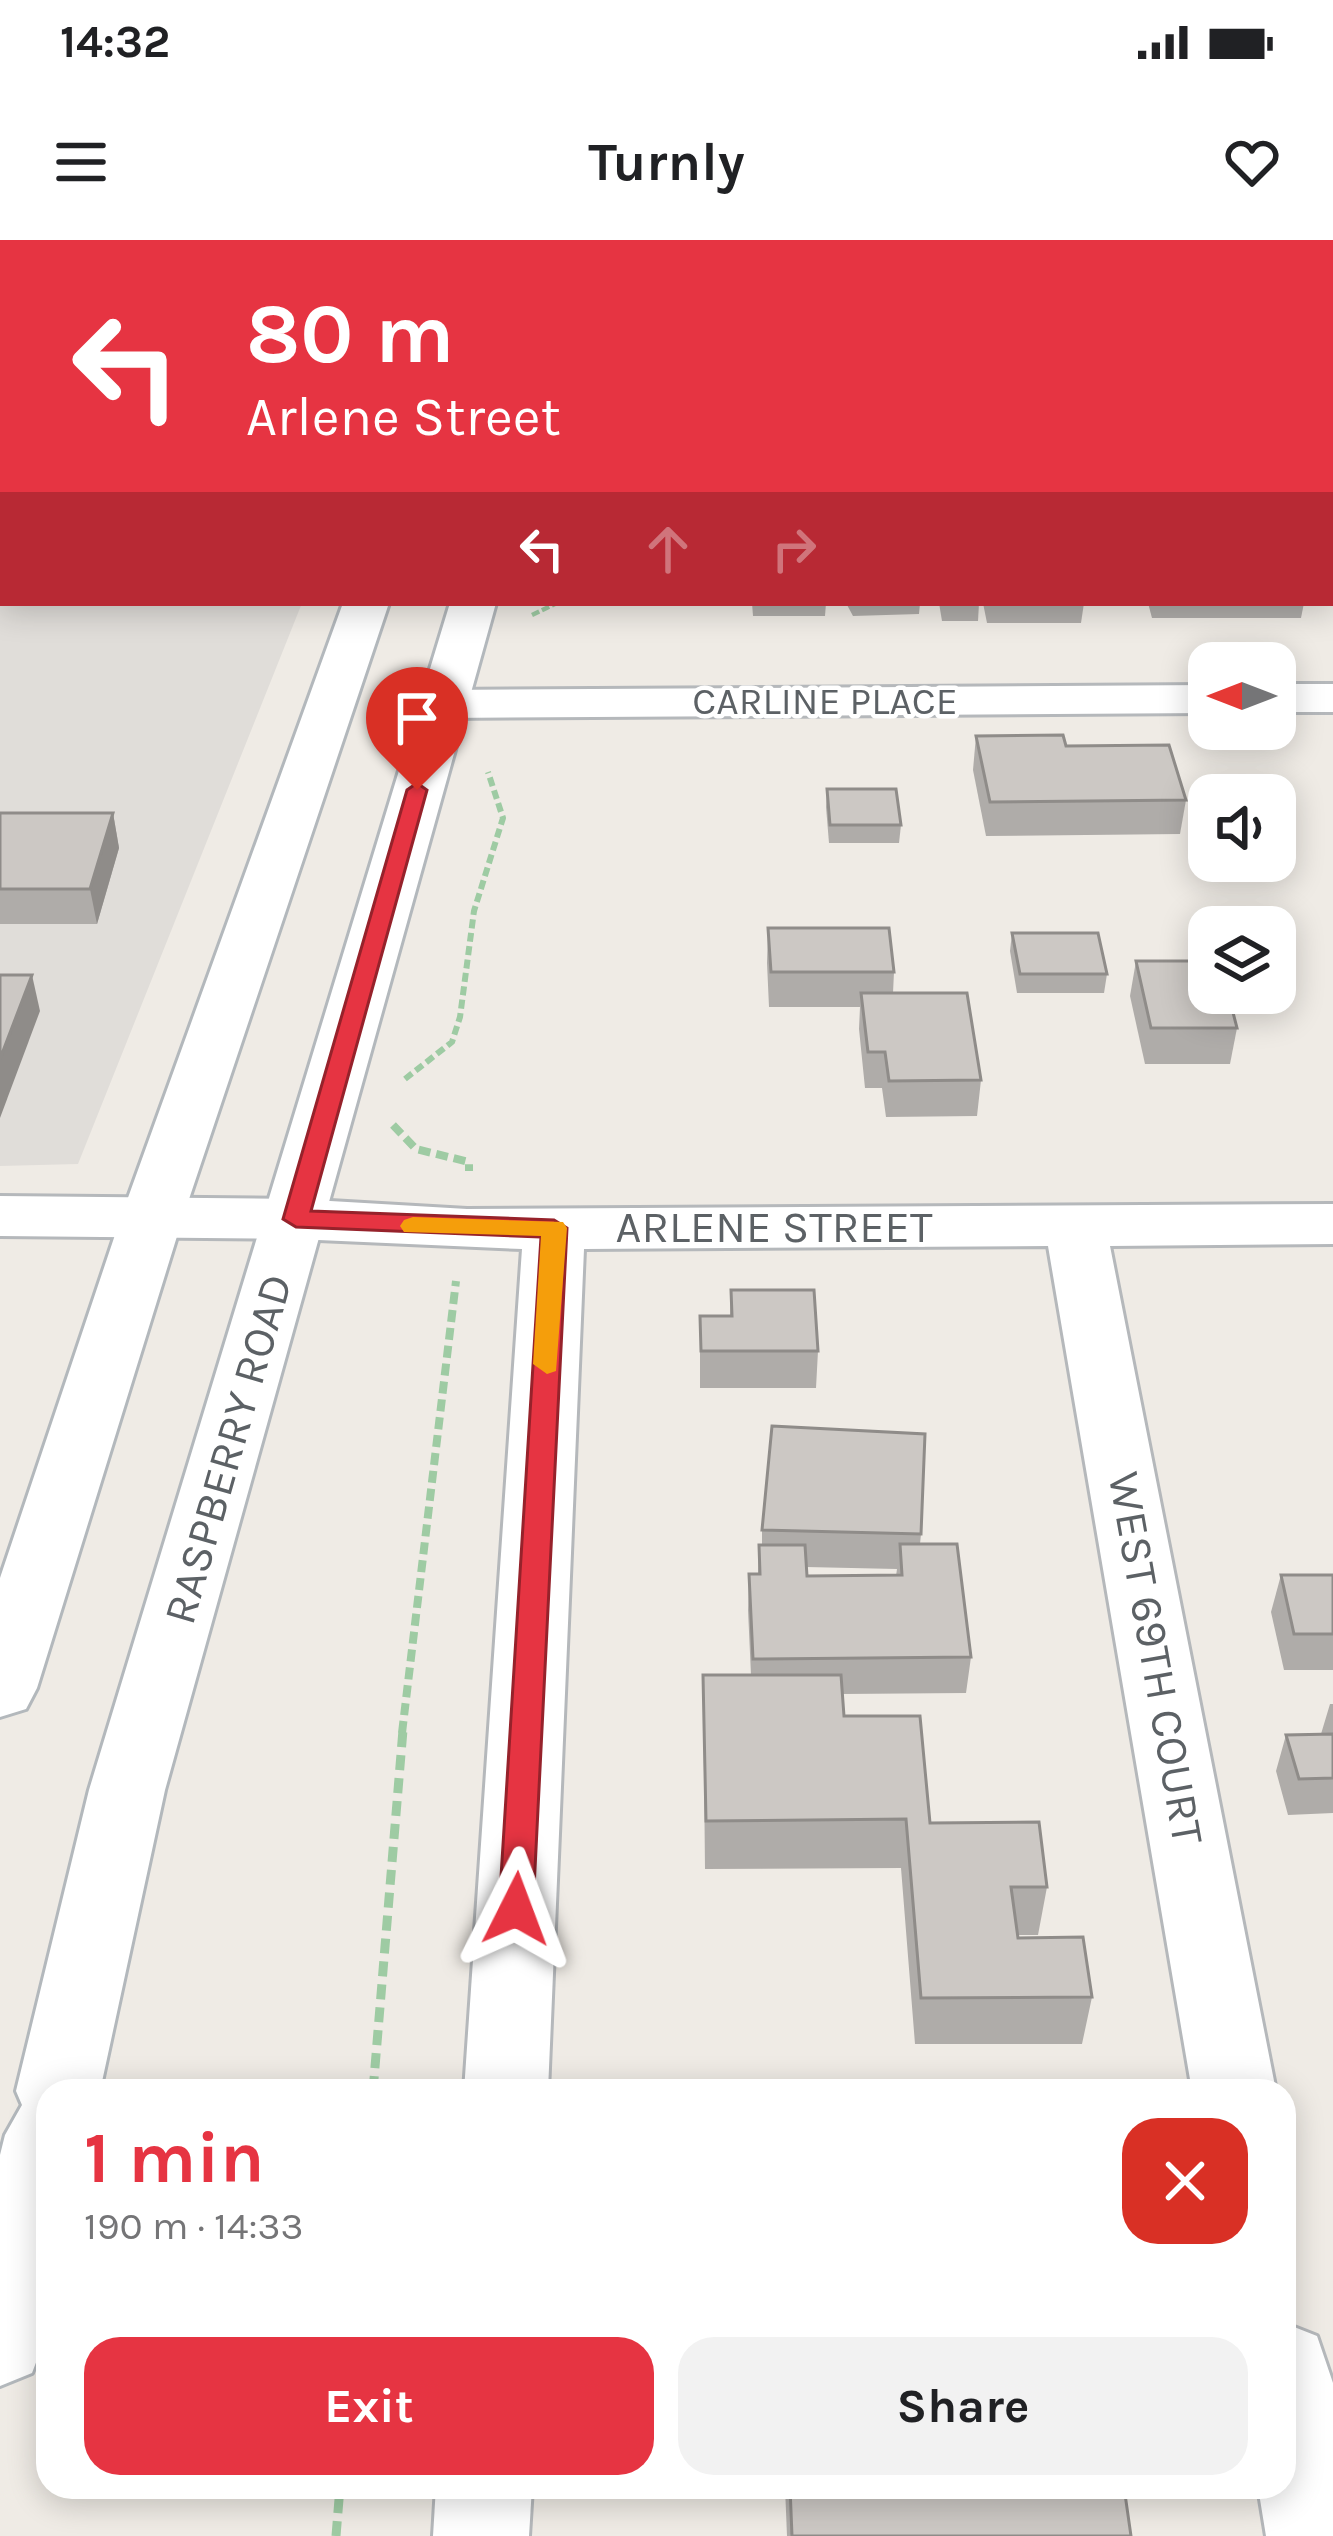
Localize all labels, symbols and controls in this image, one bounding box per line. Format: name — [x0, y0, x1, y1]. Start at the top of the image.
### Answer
text: 14:32 — [60, 16, 170, 68]
icon: menu — [48, 129, 114, 195]
icon: heart — [1219, 129, 1285, 195]
text: Turnly — [588, 130, 745, 194]
text: 80 m — [246, 285, 454, 383]
icon: left — [48, 288, 204, 444]
text: Arlene Street — [246, 385, 561, 449]
icon: left — [509, 516, 575, 582]
icon: ahead — [635, 516, 701, 582]
icon: right — [761, 516, 827, 582]
north arrow — [1188, 642, 1296, 750]
map controls — [1188, 642, 1296, 1014]
pin — [366, 667, 468, 790]
street label: CARLINE PLACE — [692, 678, 958, 724]
icon: arrive — [384, 685, 450, 751]
button: sound — [1188, 774, 1296, 882]
button: layers — [1188, 906, 1296, 1014]
street label: ARLENE STREET — [616, 1201, 933, 1253]
street label: RASPBERRY ROAD — [153, 1268, 303, 1630]
street label: WEST 69TH COURT — [1098, 1468, 1214, 1849]
position arrow — [453, 1846, 579, 1972]
text: 1 min — [84, 2116, 265, 2200]
button: close — [1122, 2118, 1248, 2244]
text: 190 m · 14:33 — [84, 2203, 304, 2249]
button: Exit — [84, 2337, 654, 2475]
button: Share — [678, 2337, 1248, 2475]

